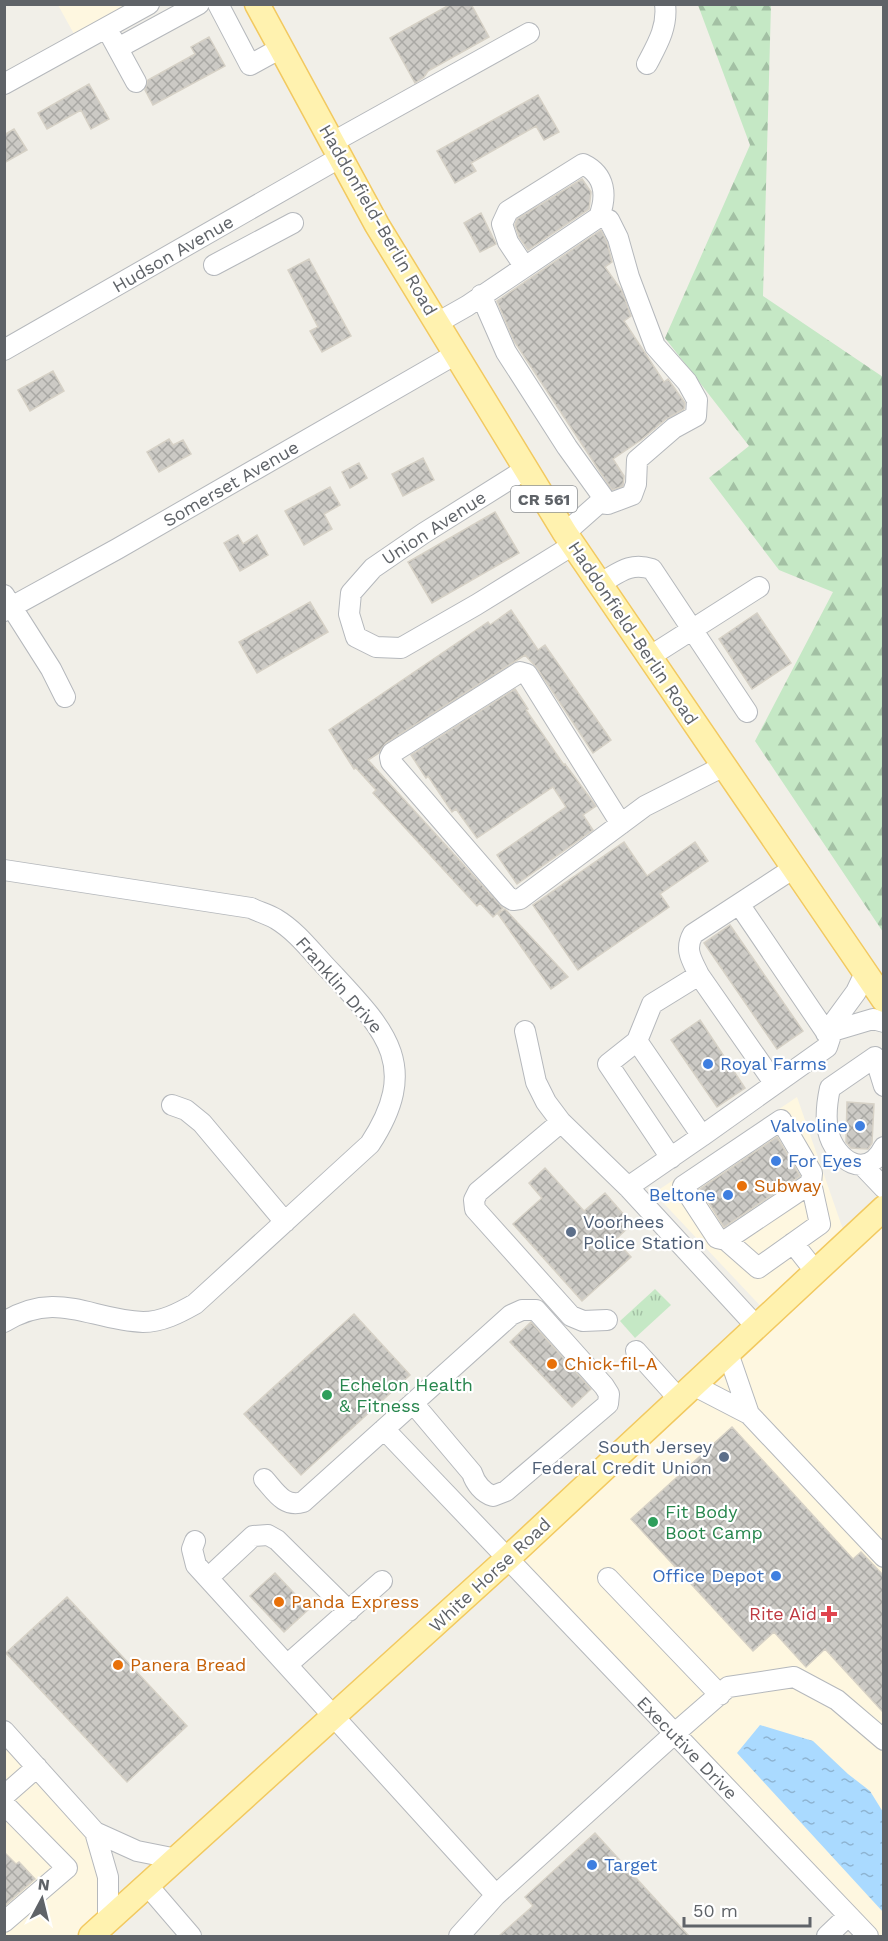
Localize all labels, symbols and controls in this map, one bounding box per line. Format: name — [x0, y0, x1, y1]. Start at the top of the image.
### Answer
street label: Haddonfield-Berlin Road — [315, 121, 442, 319]
street label: Hudson Avenue — [109, 210, 237, 297]
street label: Somerset Avenue — [159, 436, 302, 531]
street label: Union Avenue — [378, 486, 490, 569]
road number: CR 561 — [511, 486, 577, 512]
street label: Haddonfield-Berlin Road — [564, 537, 703, 729]
street label: Franklin Drive — [292, 932, 387, 1037]
place label: Royal Farms — [720, 1053, 827, 1074]
marker: Royal Farms — [701, 1057, 715, 1071]
place label: Valvoline — [770, 1115, 848, 1136]
marker: Valvoline — [853, 1119, 867, 1133]
place label: For Eyes — [788, 1150, 862, 1171]
marker: For Eyes — [769, 1154, 783, 1168]
place label: Subway — [754, 1175, 822, 1196]
marker: Subway — [735, 1179, 749, 1193]
place label: Beltone — [649, 1184, 716, 1205]
marker: Beltone — [721, 1188, 735, 1202]
place label: Voorhees Police Station — [583, 1211, 705, 1253]
marker: Voorhees Police Station — [564, 1225, 578, 1239]
place label: Chick-fil-A — [564, 1353, 658, 1374]
marker: Chick-fil-A — [545, 1357, 559, 1371]
place label: Echelon Health & Fitness — [339, 1374, 473, 1416]
marker: Echelon Health & Fitness — [320, 1388, 334, 1402]
place label: South Jersey Federal Credit Union — [532, 1436, 713, 1478]
marker: South Jersey Federal Credit Union — [717, 1450, 731, 1464]
place label: Fit Body Boot Camp — [665, 1501, 763, 1543]
street label: White Horse Road — [425, 1513, 555, 1636]
marker: Fit Body Boot Camp — [646, 1515, 660, 1529]
place label: Office Depot — [652, 1565, 764, 1586]
marker: Office Depot — [769, 1569, 783, 1583]
place label: Panda Express — [291, 1591, 419, 1612]
marker: Panda Express — [272, 1595, 286, 1609]
place label: Rite Aid — [749, 1603, 817, 1624]
marker: Rite Aid — [822, 1607, 836, 1621]
place label: Panera Bread — [130, 1654, 246, 1675]
marker: Panera Bread — [111, 1658, 125, 1672]
street label: Executive Drive — [633, 1692, 742, 1804]
place label: Target — [604, 1854, 658, 1875]
marker: Target — [585, 1858, 599, 1872]
north arrow — [12, 1869, 72, 1929]
text: N — [37, 1874, 51, 1895]
scale bar — [684, 1890, 810, 1928]
text: 50 m — [693, 1900, 738, 1921]

